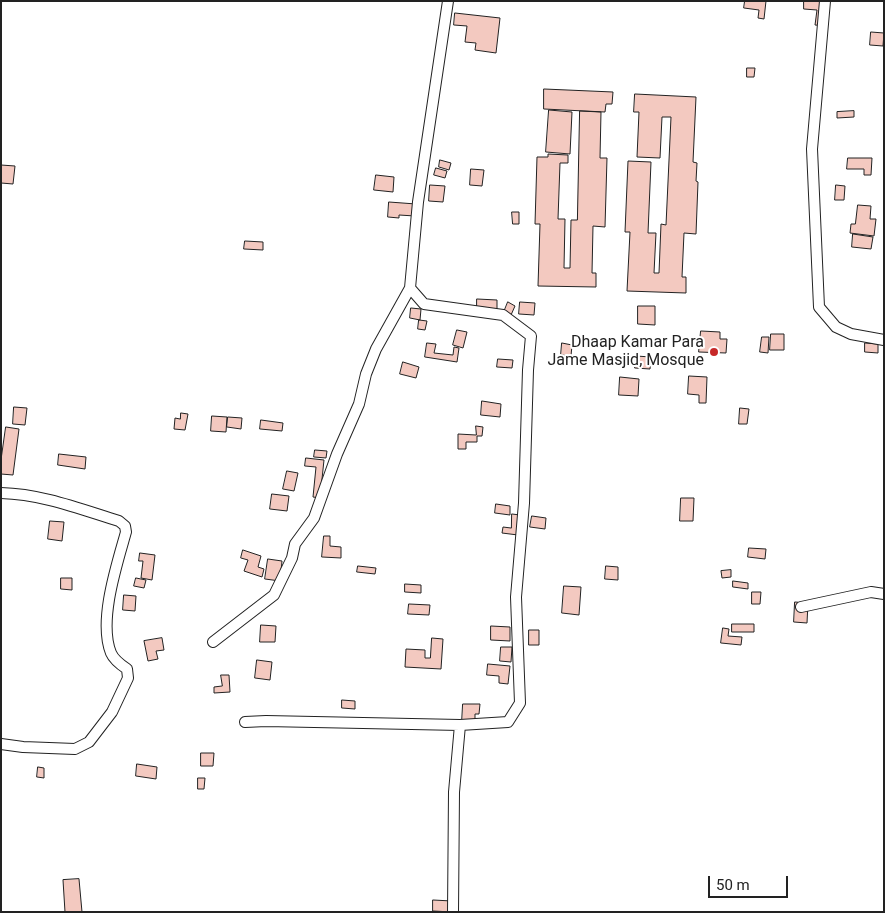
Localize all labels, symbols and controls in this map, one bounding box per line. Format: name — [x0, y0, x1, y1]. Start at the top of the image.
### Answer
place label: Dhaap Kamar Para Jame Masjid, Mosque — [547, 333, 704, 371]
marker: Dhaap Kamar Para Jame Masjid, Mosque — [708, 346, 720, 358]
scale bar — [710, 866, 790, 898]
text: 50 m — [716, 876, 750, 894]

